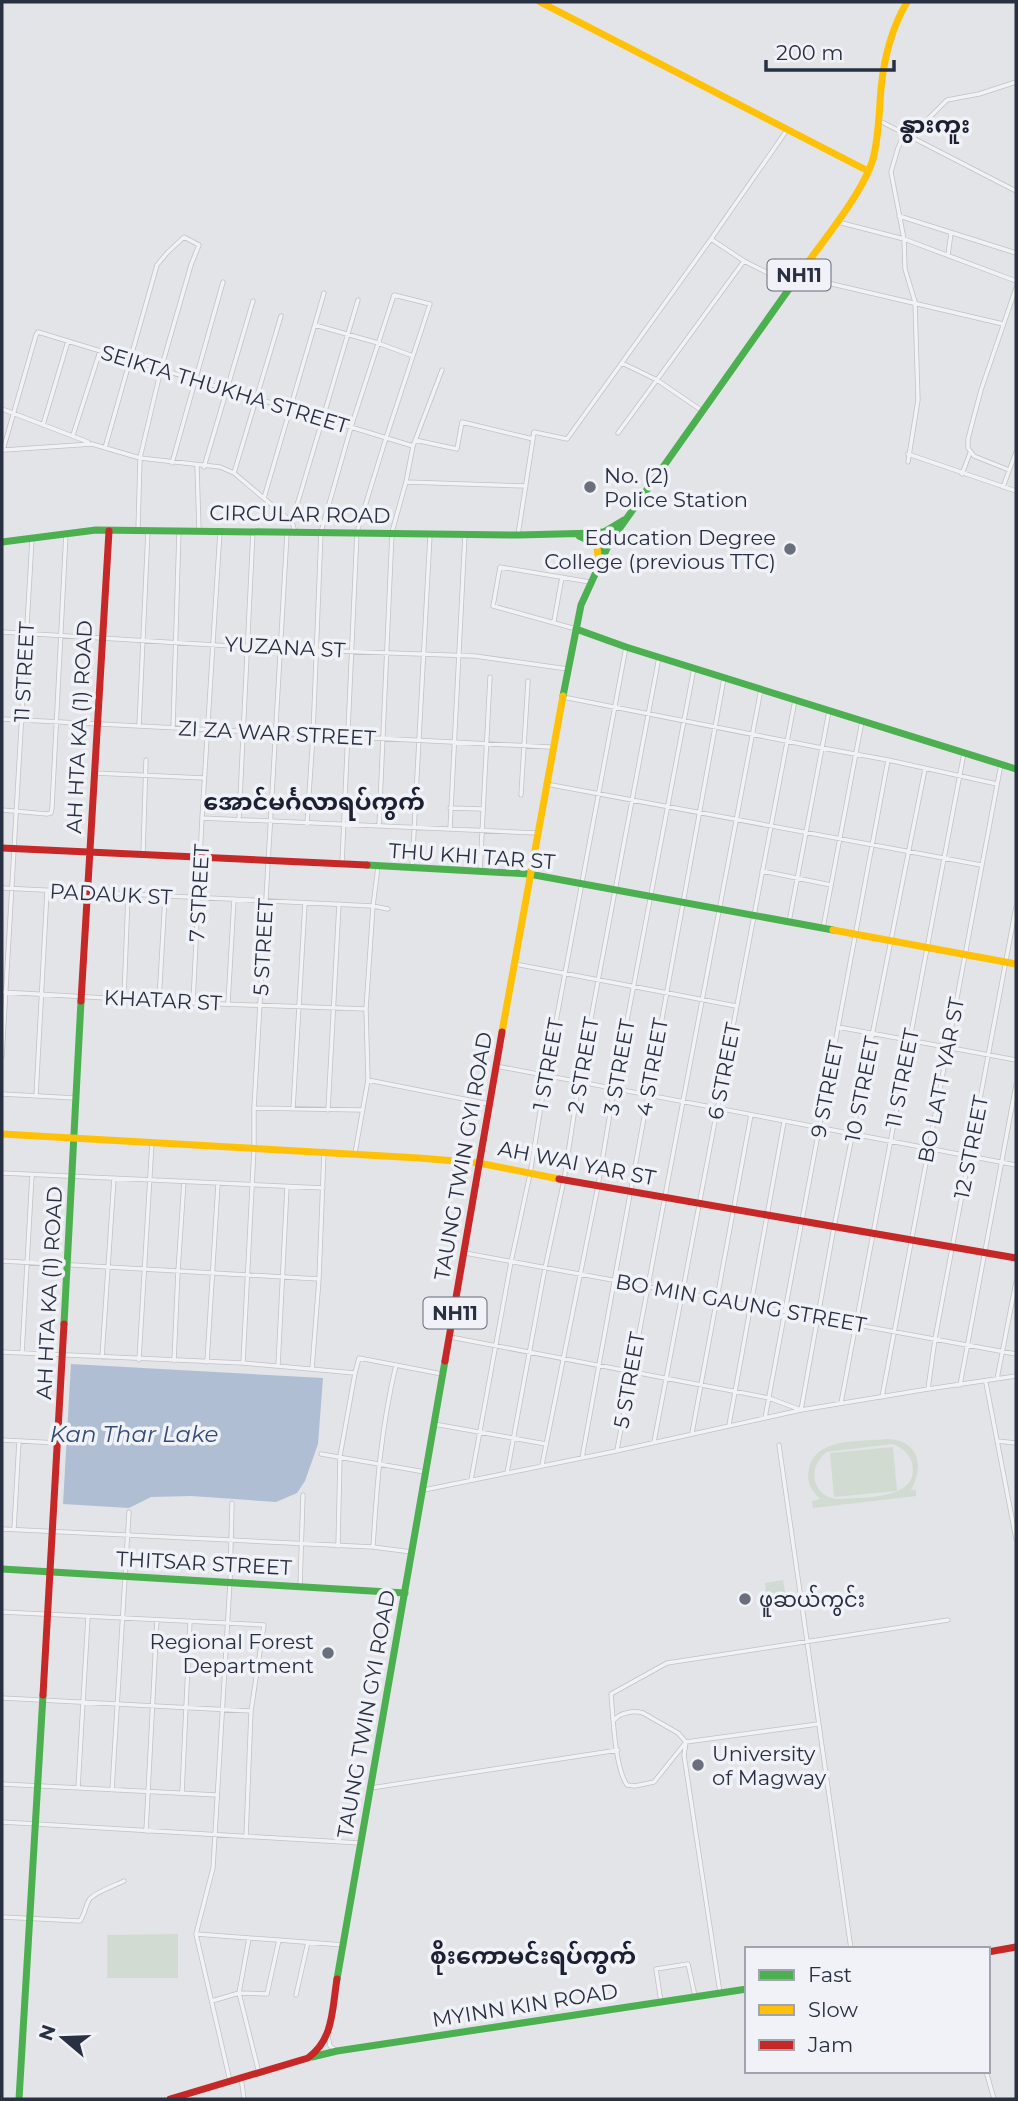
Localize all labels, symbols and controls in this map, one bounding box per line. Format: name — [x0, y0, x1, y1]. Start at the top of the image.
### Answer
scale bar — [766, 28, 894, 72]
text: 200 m — [776, 40, 843, 65]
district label: နွားကူး — [900, 110, 970, 144]
road number: NH11 — [768, 260, 830, 290]
street label: SEIKTA THUKHA STREET — [98, 339, 352, 439]
place label: No. (2) Police Station — [604, 463, 748, 512]
marker: No. (2) Police Station — [582, 479, 598, 495]
street label: CIRCULAR ROAD — [209, 500, 391, 528]
place label: Education Degree College (previous TTC) — [544, 525, 776, 574]
marker: Education Degree College (previous TTC) — [782, 541, 798, 557]
street label: AH HTA KA (1) ROAD — [61, 620, 97, 834]
street label: 11 STREET — [9, 621, 39, 723]
street label: YUZANA ST — [224, 631, 346, 663]
street label: ZI ZA WAR STREET — [177, 715, 377, 751]
district label: အောင်မင်္ဂလာရပ်ကွက် — [203, 786, 425, 821]
street label: THU KHI TAR ST — [388, 838, 556, 874]
street label: 7 STREET — [184, 843, 214, 943]
street label: PADAUK ST — [49, 878, 173, 910]
street label: 5 STREET — [248, 898, 278, 996]
street label: KHATAR ST — [103, 984, 223, 1016]
street label: BO LATT YAR ST — [913, 995, 969, 1165]
street label: 2 STREET — [562, 1015, 604, 1115]
street label: 1 STREET — [528, 1016, 568, 1112]
street label: 4 STREET — [631, 1016, 673, 1118]
street label: 3 STREET — [598, 1017, 640, 1117]
street label: 6 STREET — [702, 1020, 746, 1122]
street label: 11 STREET — [880, 1026, 924, 1130]
street label: TAUNG TWIN GYI ROAD — [429, 1030, 497, 1282]
street label: 10 STREET — [840, 1034, 884, 1144]
street label: 9 STREET — [805, 1038, 849, 1140]
street label: 12 STREET — [949, 1093, 993, 1201]
street label: AH WAI YAR ST — [496, 1135, 658, 1191]
street label: AH HTA KA (1) ROAD — [31, 1186, 67, 1400]
street label: BO MIN GAUNG STREET — [614, 1269, 868, 1337]
road number: NH11 — [424, 1298, 486, 1329]
street label: 5 STREET — [608, 1330, 650, 1430]
water label: Kan Thar Lake — [50, 1420, 218, 1448]
street label: THITSAR STREET — [115, 1546, 293, 1580]
place label: ဖူဆယ်ကွင်း — [759, 1584, 865, 1617]
street label: TAUNG TWIN GYI ROAD — [332, 1588, 400, 1840]
marker: ဖူဆယ်ကွင်း — [737, 1591, 753, 1607]
place label: Regional Forest Department — [149, 1629, 314, 1678]
marker: Regional Forest Department — [320, 1645, 336, 1661]
place label: University of Magway — [712, 1741, 827, 1790]
marker: University of Magway — [690, 1757, 706, 1773]
district label: စိုးကောမင်းရပ်ကွက် — [430, 1940, 636, 1975]
legend — [745, 1947, 990, 2073]
text: Fast — [808, 1962, 852, 1987]
street label: MYINN KIN ROAD — [430, 1978, 620, 2032]
text: Slow — [808, 1997, 858, 2022]
north arrow — [28, 2003, 98, 2073]
text: N — [34, 2022, 61, 2044]
text: Jam — [807, 2032, 853, 2057]

